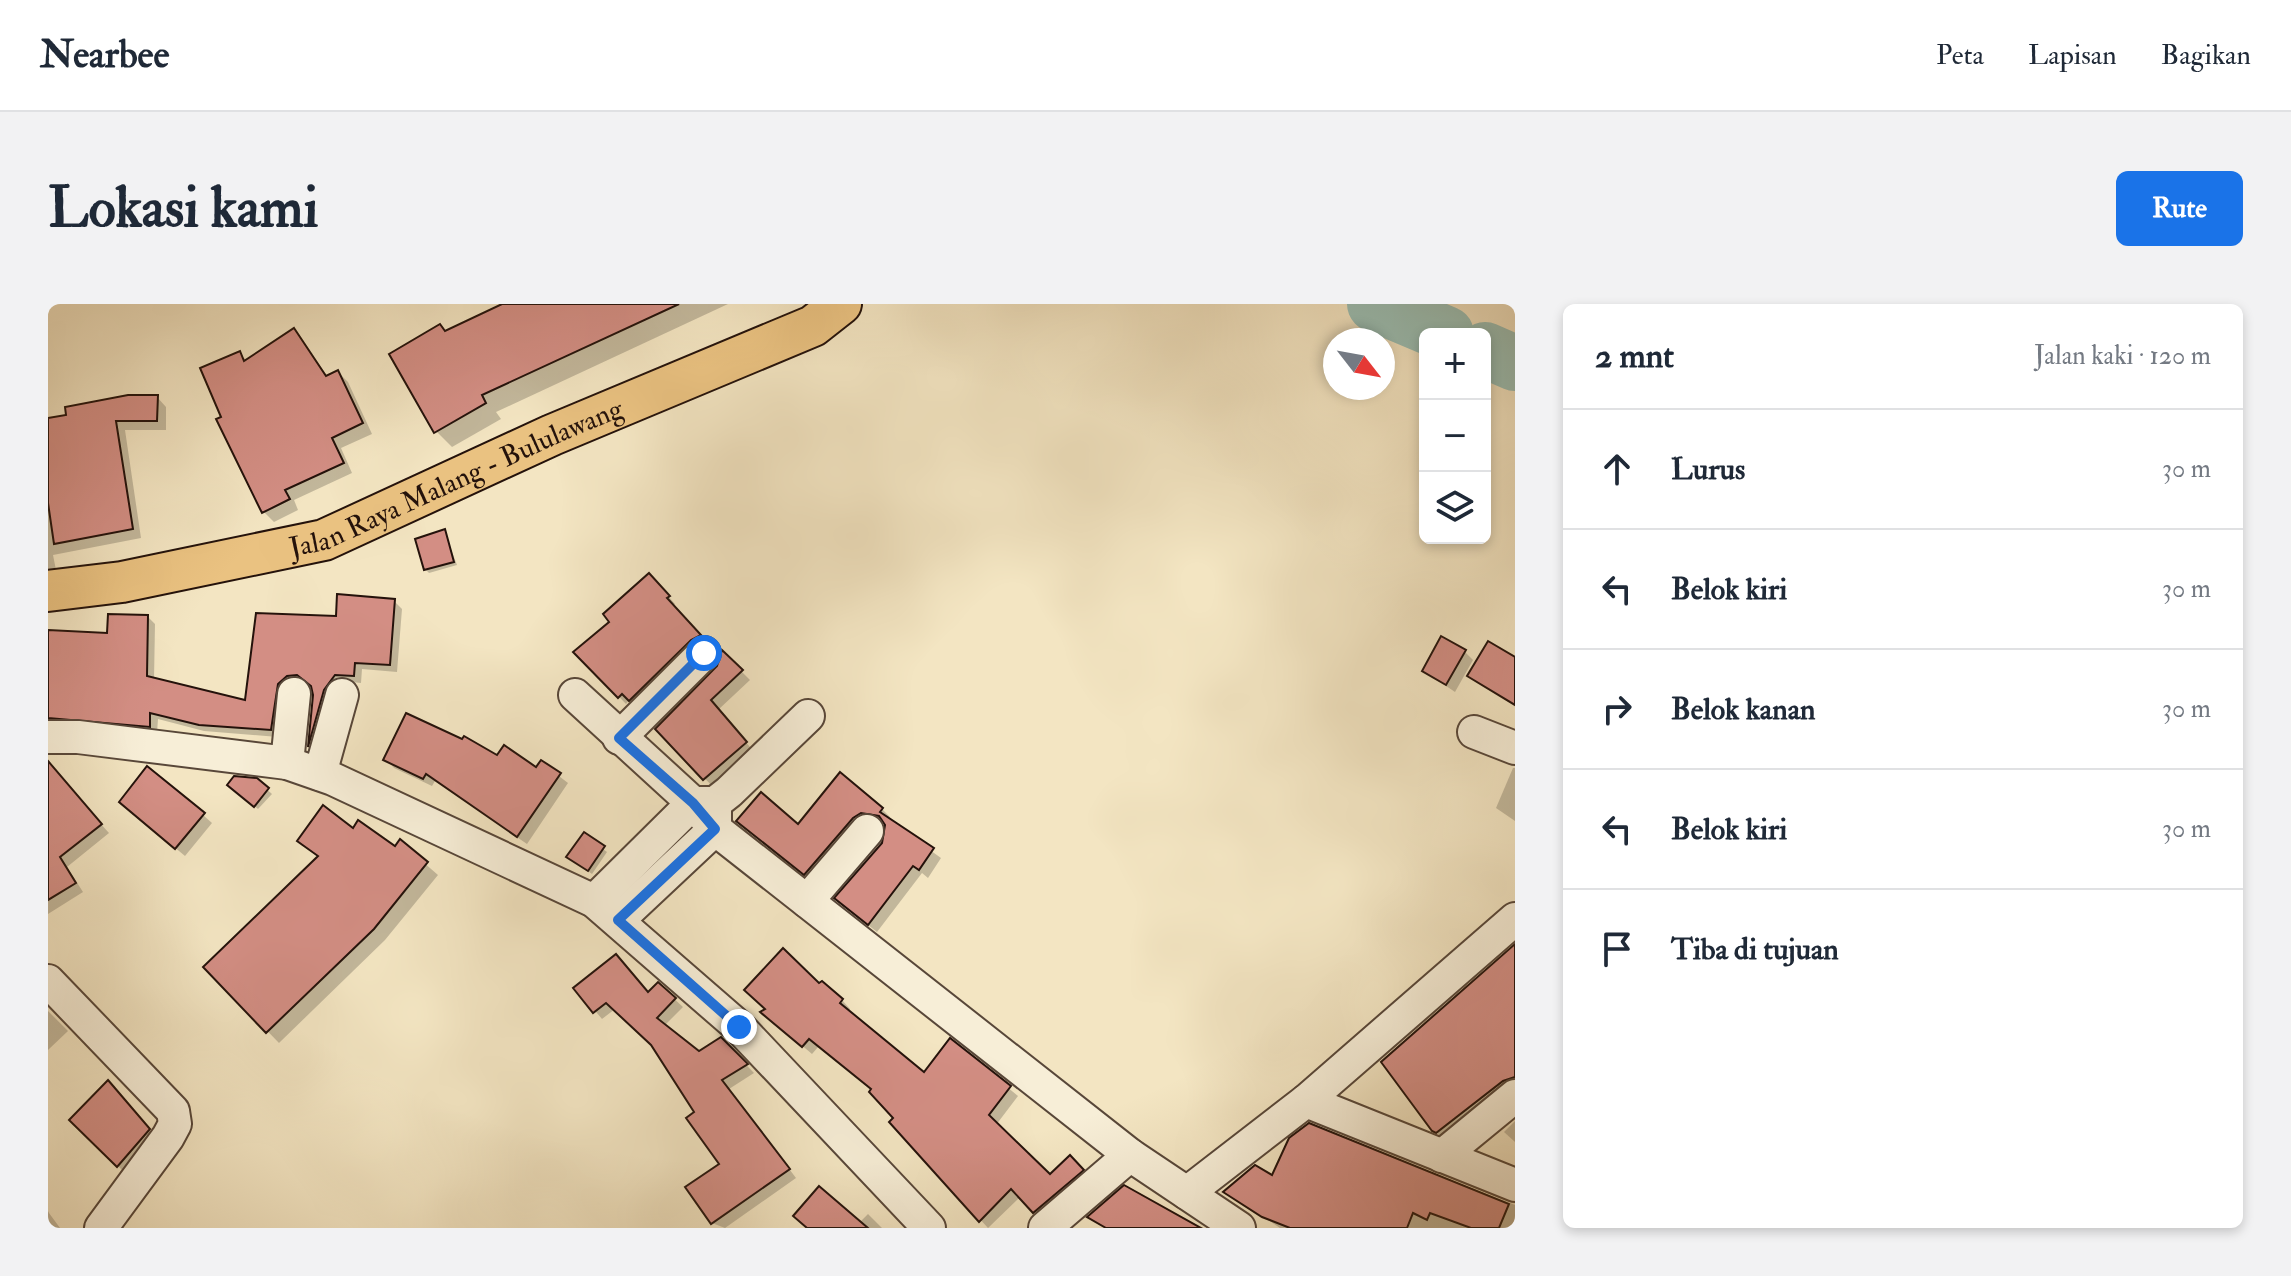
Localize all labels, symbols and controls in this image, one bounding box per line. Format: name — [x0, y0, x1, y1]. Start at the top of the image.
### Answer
text: Nearbee — [40, 31, 169, 79]
text: Peta — [1936, 38, 1984, 73]
text: Lapisan — [2028, 38, 2117, 73]
text: Bagikan — [2161, 38, 2251, 73]
button: Rute — [2116, 171, 2243, 246]
text: Lokasi kami — [48, 173, 318, 244]
north arrow — [1323, 328, 1395, 400]
map controls — [1419, 328, 1491, 544]
button: + — [1419, 328, 1491, 400]
text: 2 mnt — [1595, 335, 1674, 378]
text: Jalan kaki · 120 m — [2034, 340, 2211, 372]
street label: Jalan Raya Malang - Bululawang — [285, 391, 629, 566]
button: − — [1419, 400, 1491, 472]
icon: ahead — [1595, 447, 1639, 491]
text: Lurus — [1671, 451, 1745, 488]
text: 30 m — [2162, 453, 2211, 485]
button: layers — [1419, 472, 1491, 544]
icon: left — [1595, 567, 1639, 611]
text: Belok kiri — [1671, 571, 1787, 608]
text: 30 m — [2162, 573, 2211, 605]
route start — [686, 635, 722, 671]
icon: right — [1595, 687, 1639, 731]
text: Belok kanan — [1671, 691, 1815, 728]
text: 30 m — [2162, 693, 2211, 725]
icon: left — [1595, 807, 1639, 851]
text: Belok kiri — [1671, 811, 1787, 848]
text: 30 m — [2162, 813, 2211, 845]
icon: arrive — [1595, 927, 1639, 971]
text: Tiba di tujuan — [1671, 931, 1839, 968]
route end — [721, 1009, 757, 1045]

